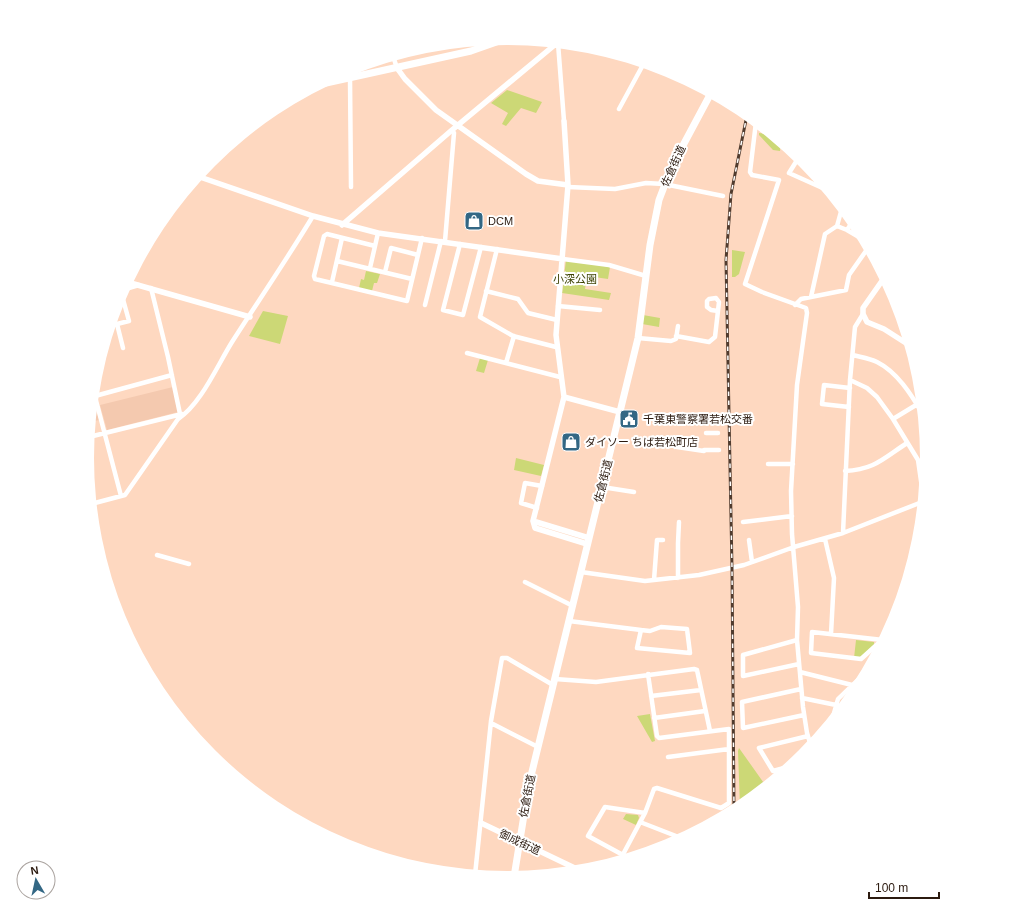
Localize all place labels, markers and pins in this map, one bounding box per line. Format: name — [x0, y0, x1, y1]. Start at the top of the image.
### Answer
shop icon: DCM — [463, 210, 485, 232]
place label: DCM — [488, 215, 513, 227]
public building icon: 千葉東警察署若松交番 — [618, 408, 640, 430]
place label: 千葉東警察署若松交番 — [643, 413, 753, 425]
shop icon: ダイソー ちば若松町店 — [560, 431, 582, 453]
place label: ダイソー ちば若松町店 — [585, 436, 698, 448]

